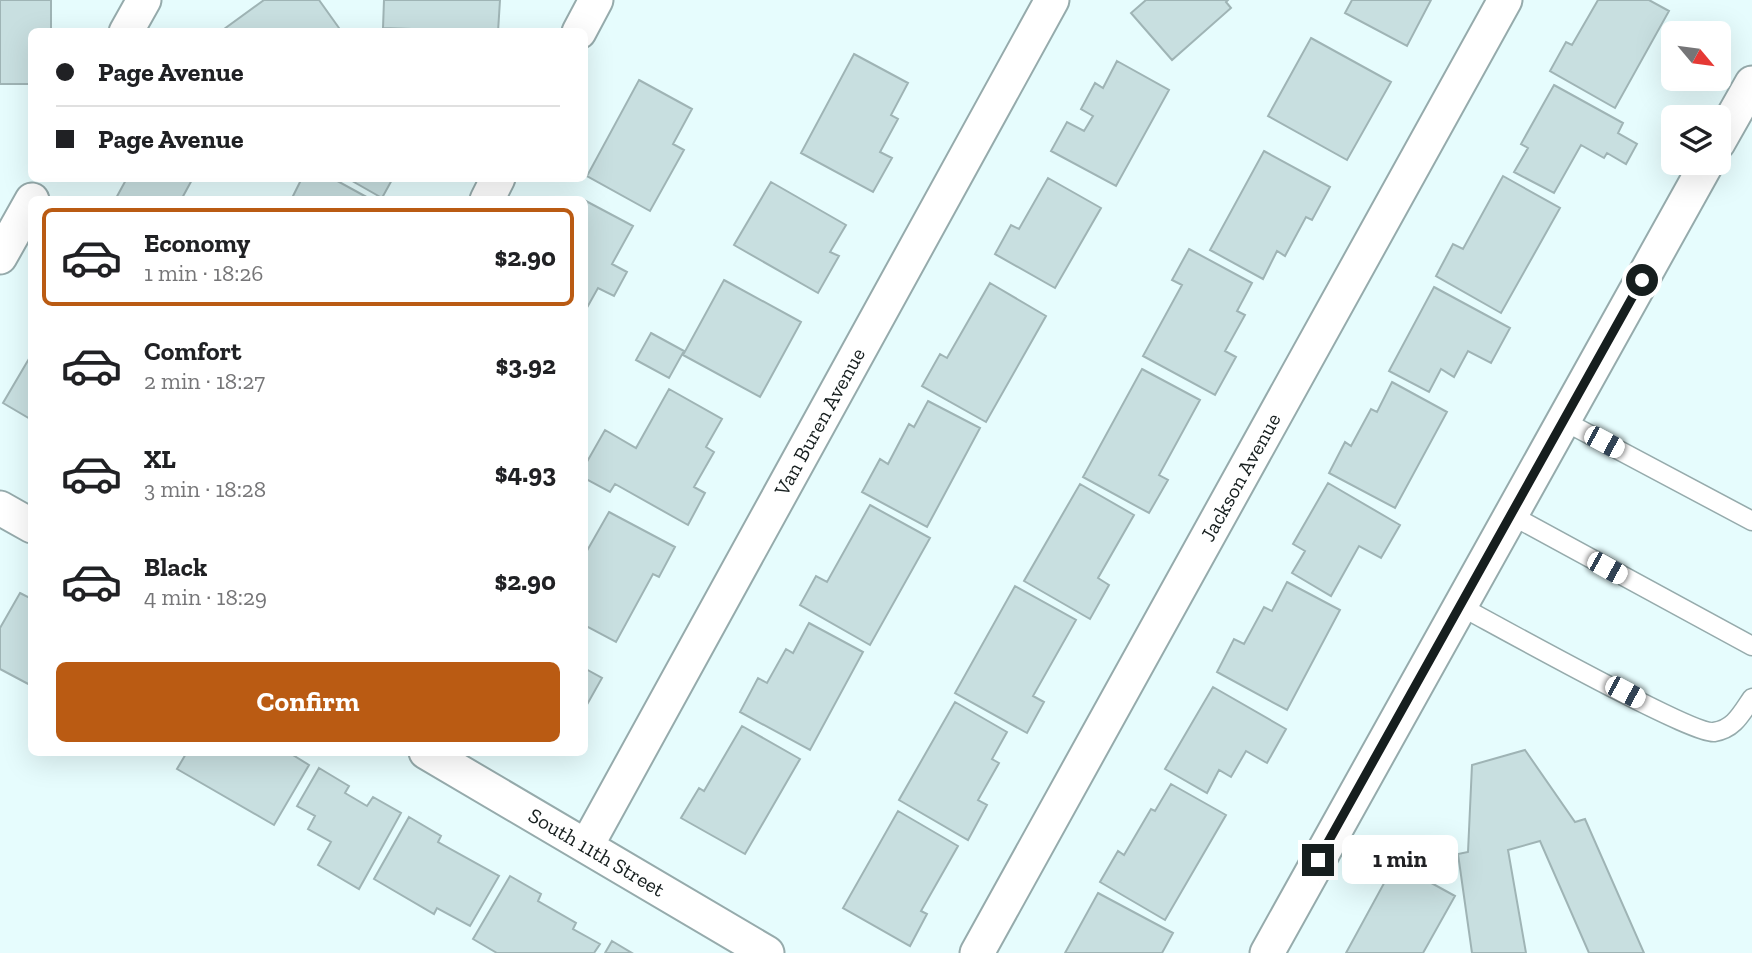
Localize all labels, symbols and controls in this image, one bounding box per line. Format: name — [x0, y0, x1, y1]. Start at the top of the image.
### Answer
north arrow — [1661, 21, 1731, 91]
map controls — [1661, 21, 1731, 175]
text: Page Avenue — [98, 56, 244, 88]
button: layers — [1661, 105, 1731, 175]
text: Page Avenue — [98, 123, 244, 155]
icon: car — [60, 226, 123, 289]
text: Economy — [144, 227, 250, 259]
text: $2.90 — [494, 241, 556, 273]
text: 1 min · 18:26 — [144, 259, 263, 287]
route start — [1626, 264, 1658, 296]
icon: car — [60, 334, 123, 397]
text: Comfort — [144, 335, 241, 367]
street label: Van Buren Avenue — [768, 343, 870, 501]
text: $3.92 — [496, 349, 556, 381]
text: 2 min · 18:27 — [144, 367, 265, 395]
street label: Jackson Avenue — [1195, 408, 1286, 545]
car — [1581, 423, 1628, 461]
icon: car — [60, 442, 123, 505]
text: XL — [144, 443, 176, 475]
text: $4.93 — [495, 457, 556, 489]
text: 3 min · 18:28 — [144, 475, 266, 503]
car — [1584, 549, 1631, 587]
icon: car — [60, 550, 123, 613]
text: Black — [144, 551, 207, 583]
text: $2.90 — [494, 565, 556, 597]
text: 4 min · 18:29 — [144, 583, 267, 611]
button: Confirm — [56, 662, 560, 742]
car — [1602, 673, 1649, 711]
street label: South 11th Street — [524, 802, 670, 902]
callout: 1 min — [1342, 836, 1458, 884]
route end — [1302, 844, 1334, 876]
text: 1 min — [1373, 845, 1427, 873]

